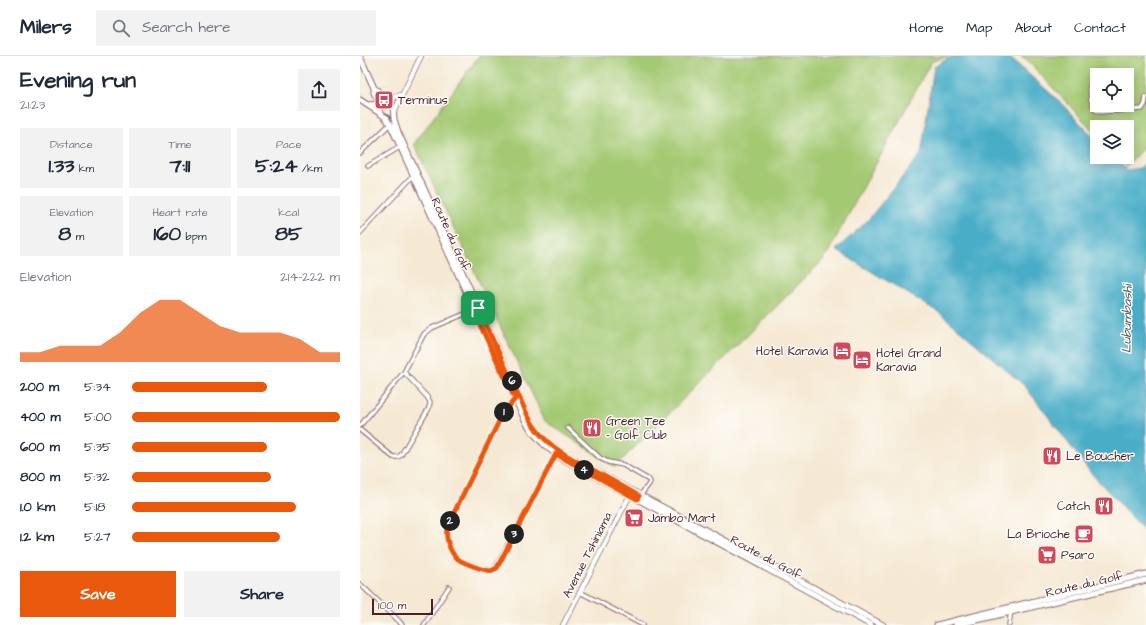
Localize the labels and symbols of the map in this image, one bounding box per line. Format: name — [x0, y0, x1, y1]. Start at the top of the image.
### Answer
bus stop icon: Terminus — [373, 89, 395, 111]
place label: Terminus — [398, 92, 448, 109]
street label: Route du Golf — [427, 195, 475, 274]
water label: Lubumbashi — [1117, 283, 1137, 353]
pin — [461, 291, 495, 325]
hotel icon: Hotel Karavia — [831, 340, 853, 362]
place label: Hotel Karavia — [756, 343, 828, 360]
place label: Hotel Grand Karavia — [876, 345, 941, 376]
hotel icon: Hotel Grand Karavia — [851, 349, 873, 371]
pin: 6 — [502, 371, 522, 391]
pin: 1 — [494, 402, 514, 422]
place label: Green Tee - Golf Club — [606, 413, 667, 444]
restaurant icon: Green Tee - Golf Club — [581, 417, 603, 439]
restaurant icon: Le Boucher — [1041, 445, 1063, 467]
place label: Le Boucher — [1066, 448, 1134, 465]
pin: 4 — [574, 460, 594, 480]
restaurant icon: Catch — [1093, 495, 1115, 517]
place label: Catch — [1057, 498, 1090, 515]
supermarket icon: Jambo Mart — [623, 507, 645, 529]
street label: Avenue Tshiniama — [558, 509, 616, 601]
place label: Jambo Mart — [648, 510, 716, 527]
pin: 2 — [440, 511, 460, 531]
cafe icon: La Brioche — [1073, 523, 1095, 545]
pin: 3 — [504, 524, 524, 544]
place label: La Brioche — [1007, 526, 1071, 543]
street label: Route du Golf — [727, 531, 805, 584]
supermarket icon: Psaro — [1036, 544, 1058, 566]
place label: Psaro — [1061, 547, 1094, 564]
street label: Route du Golf — [1044, 567, 1125, 602]
scale bar — [372, 597, 433, 616]

